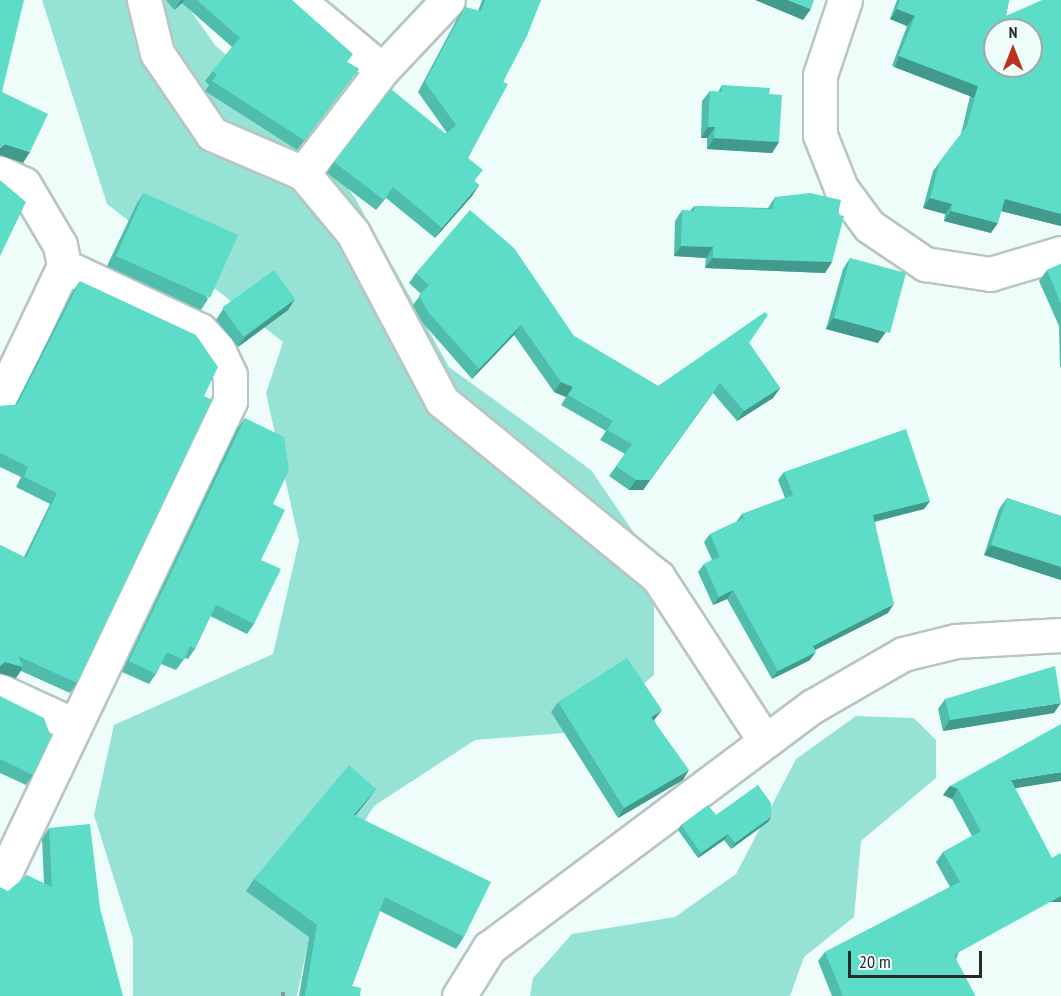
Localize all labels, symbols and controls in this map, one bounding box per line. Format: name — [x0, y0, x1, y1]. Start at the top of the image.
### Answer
north arrow — [983, 18, 1043, 78]
text: N — [1009, 22, 1017, 42]
scale bar — [851, 939, 984, 977]
text: 20 m — [859, 950, 891, 973]

